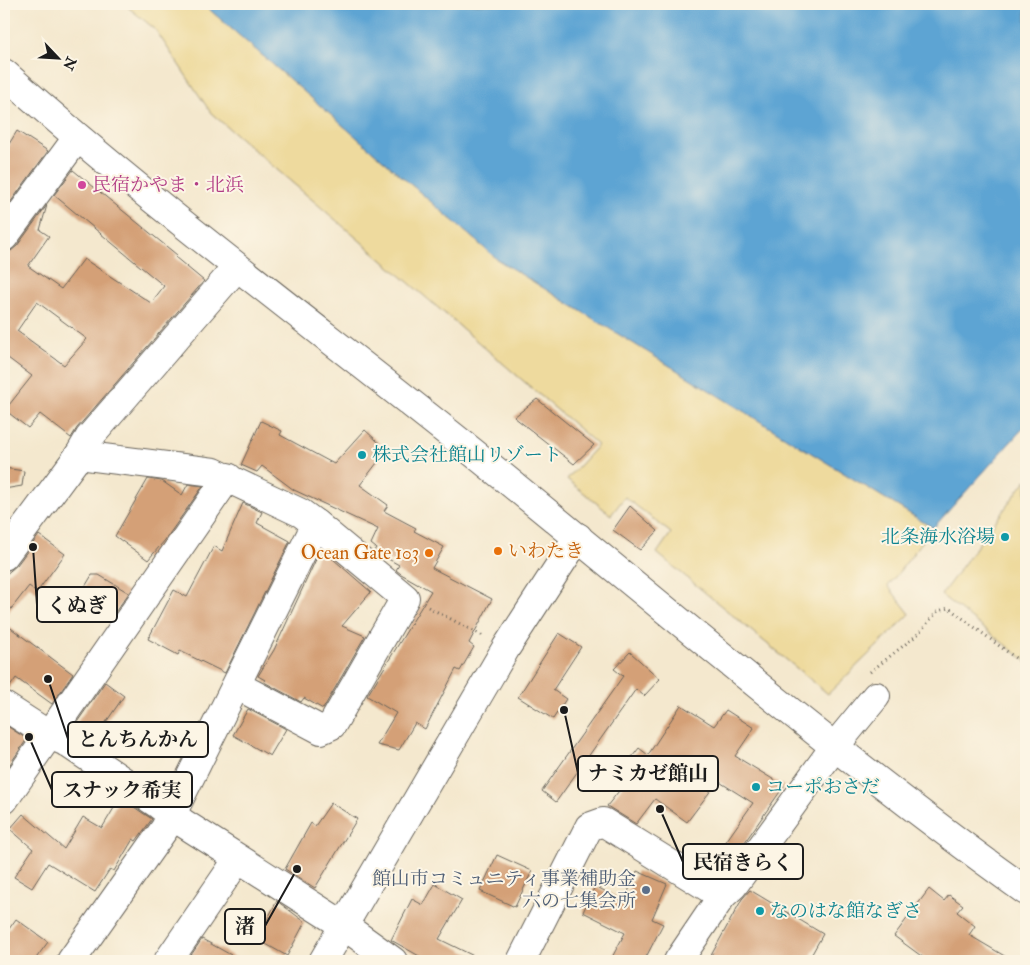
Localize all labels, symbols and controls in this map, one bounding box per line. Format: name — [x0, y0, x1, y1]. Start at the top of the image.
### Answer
north arrow — [32, 32, 82, 82]
text: N — [59, 53, 80, 73]
place label: 民宿かやま・北浜 — [92, 173, 244, 197]
marker: 民宿かやま・北浜 — [76, 179, 88, 191]
place label: 株式会社館山リゾート — [372, 443, 562, 467]
marker: 株式会社館山リゾート — [356, 449, 368, 461]
place label: 北条海水浴場 — [881, 525, 995, 549]
marker: 北条海水浴場 — [999, 531, 1011, 543]
place label: いわたき — [508, 539, 584, 563]
place label: Ocean Gate 103 — [301, 541, 419, 565]
marker: いわたき — [492, 545, 504, 557]
marker: Ocean Gate 103 — [423, 547, 435, 559]
callout: くぬぎ — [37, 587, 117, 622]
text: くぬぎ — [47, 593, 107, 618]
callout: とんちんかん — [68, 722, 208, 757]
text: とんちんかん — [78, 727, 198, 752]
callout: ナミカゼ館山 — [578, 756, 718, 791]
text: ナミカゼ館山 — [588, 761, 708, 786]
callout: スナック希実 — [52, 772, 192, 807]
place label: コーポおさだ — [766, 775, 880, 799]
text: スナック希実 — [62, 778, 182, 803]
marker: コーポおさだ — [750, 781, 762, 793]
callout: 民宿きらく — [683, 844, 803, 879]
text: 民宿きらく — [693, 850, 793, 875]
place label: 館山市コミュニティ事業補助金 六の七集会所 — [372, 867, 636, 913]
marker: 館山市コミュニティ事業補助金 六の七集会所 — [640, 884, 652, 896]
place label: なのはな館なぎさ — [770, 899, 922, 923]
marker: なのはな館なぎさ — [754, 905, 766, 917]
callout: 渚 — [225, 909, 265, 944]
text: 渚 — [235, 914, 255, 939]

